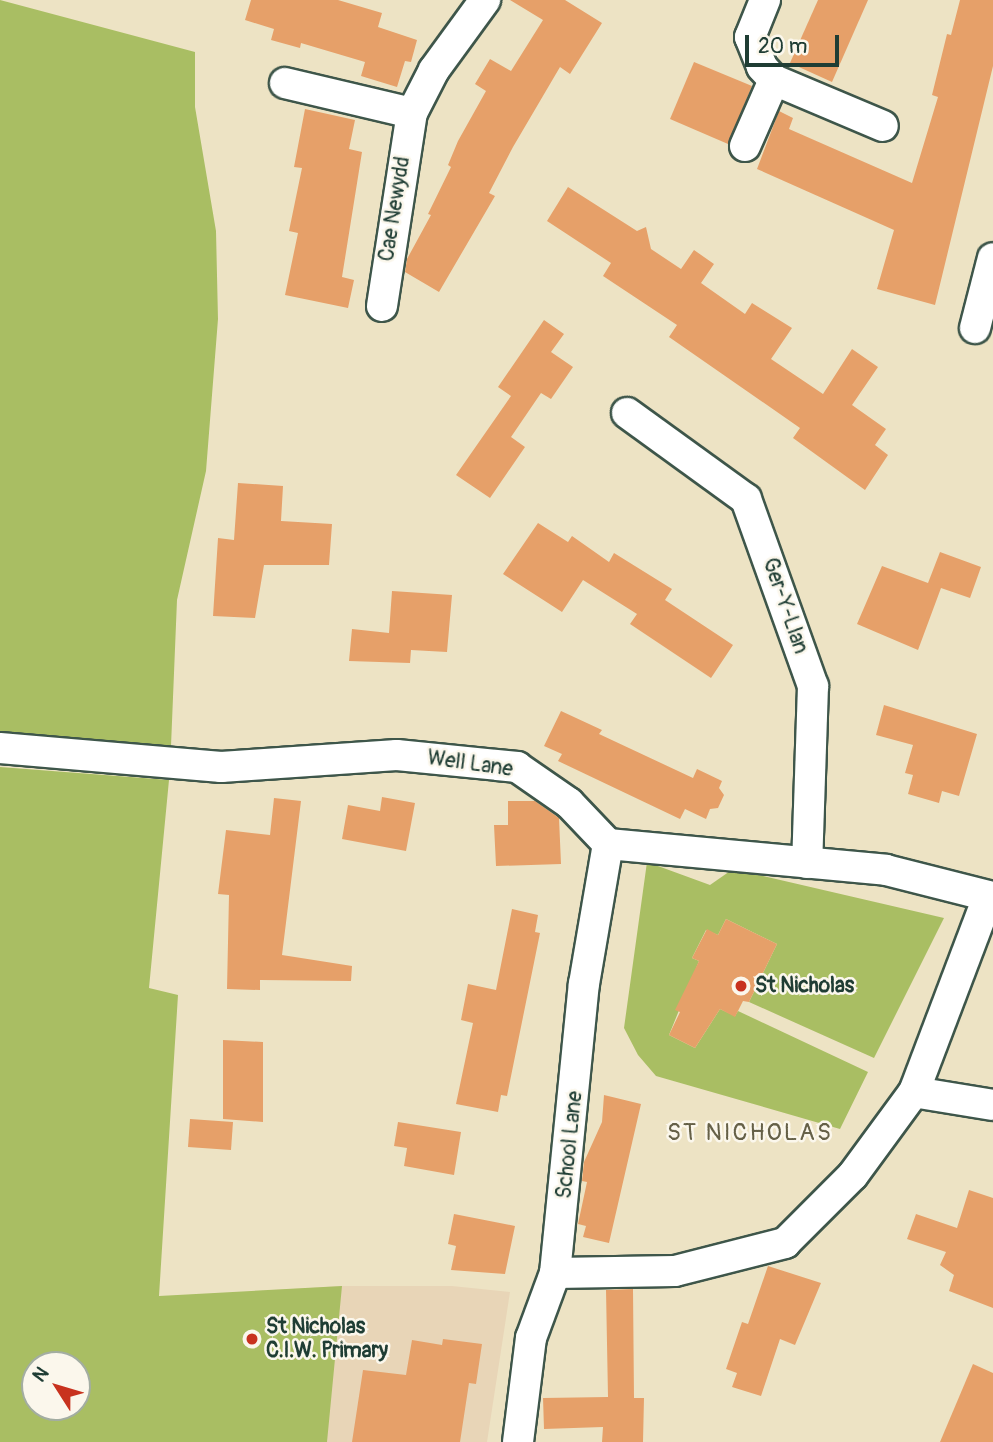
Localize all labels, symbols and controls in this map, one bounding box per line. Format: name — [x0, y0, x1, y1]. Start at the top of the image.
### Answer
scale bar — [748, 21, 842, 65]
text: 20 m — [758, 33, 807, 60]
street label: Cae Newydd — [374, 155, 416, 263]
street label: Ger-Y-Llan — [757, 555, 813, 657]
street label: Well Lane — [426, 746, 514, 782]
place label: St Nicholas — [755, 973, 854, 999]
marker: St Nicholas — [733, 978, 749, 994]
street label: School Lane — [552, 1090, 588, 1200]
district label: ST NICHOLAS — [668, 1119, 832, 1147]
place label: St Nicholas C.I.W. Primary — [266, 1314, 388, 1364]
marker: St Nicholas C.I.W. Primary — [244, 1331, 260, 1347]
north arrow — [21, 1351, 91, 1421]
text: N — [27, 1362, 54, 1387]

